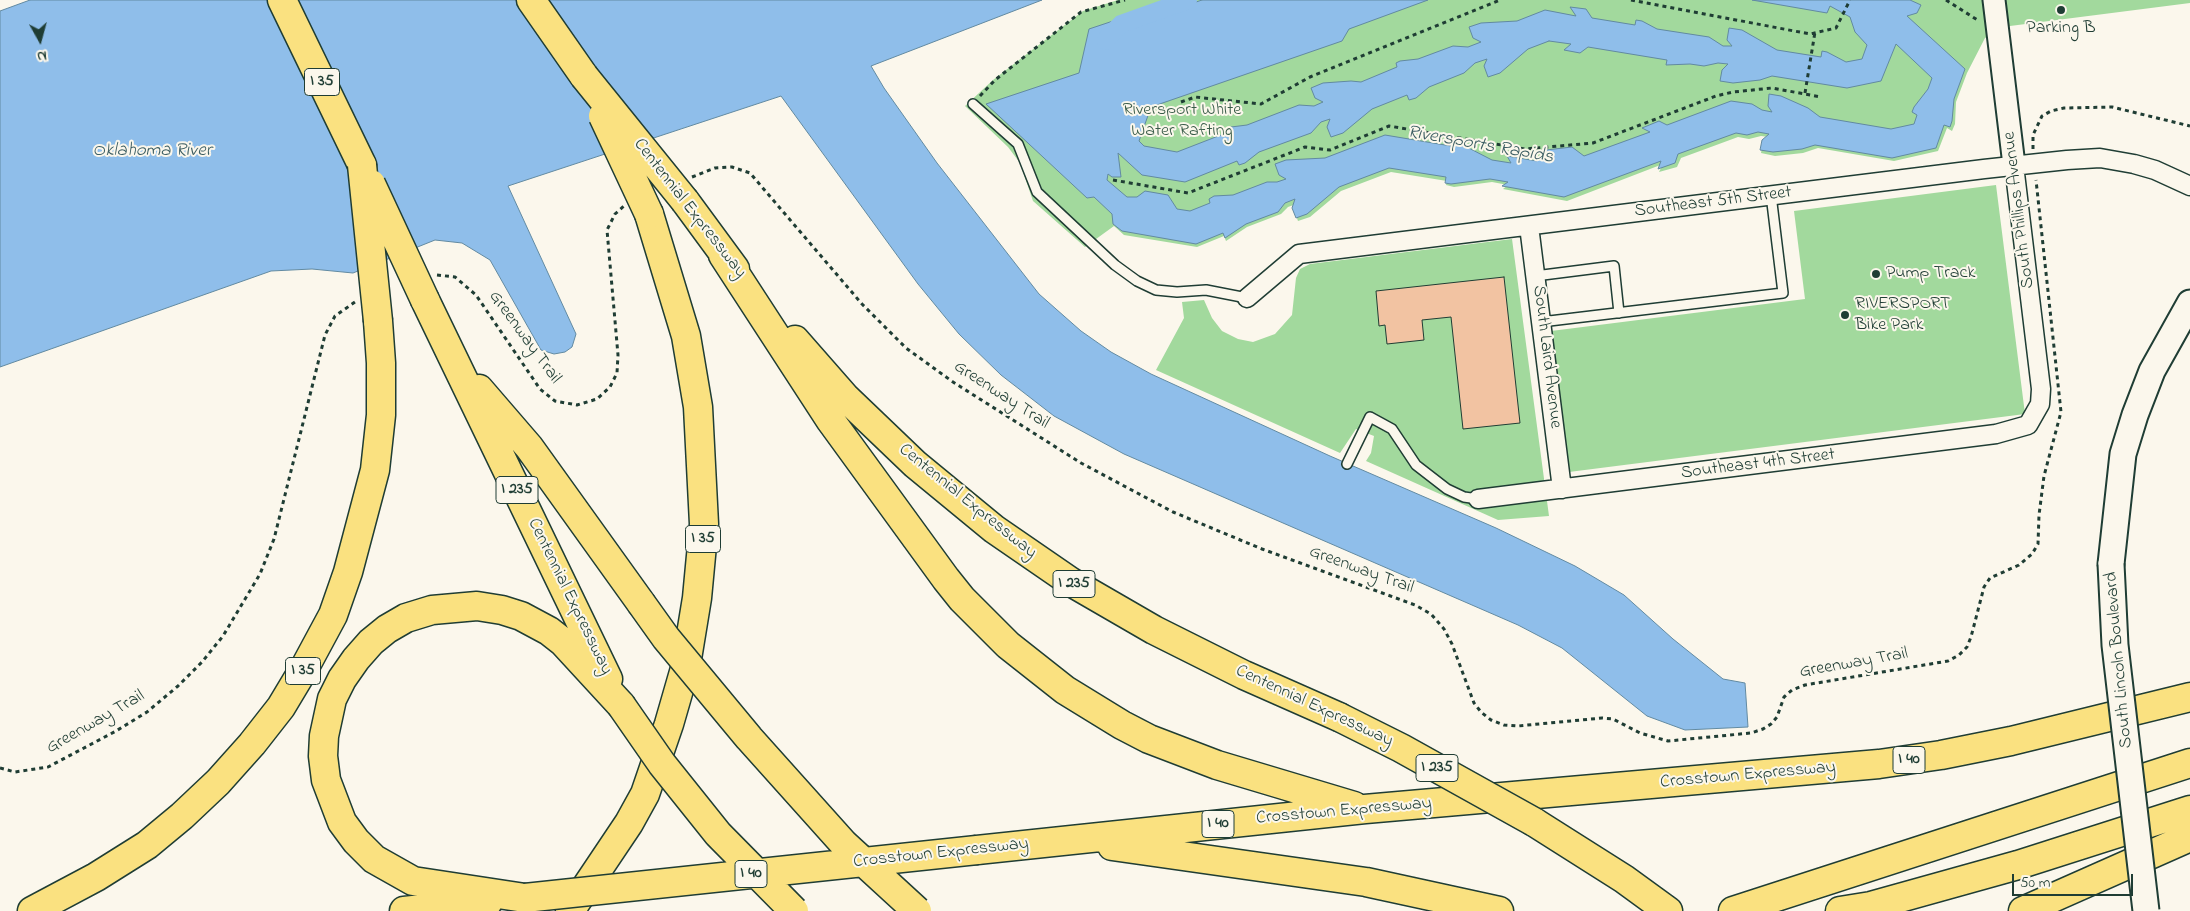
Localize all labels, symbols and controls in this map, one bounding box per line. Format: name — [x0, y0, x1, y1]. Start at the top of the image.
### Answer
marker: Parking B — [2055, 4, 2067, 16]
north arrow — [15, 15, 65, 65]
place label: Parking B — [2026, 18, 2096, 40]
text: N — [36, 44, 48, 66]
road number: I 35 — [304, 68, 340, 95]
park label: Riversport White Water Rafting — [1123, 100, 1241, 142]
water label: Riversports Rapids — [1405, 122, 1555, 170]
street label: South Phillips Avenue — [2000, 130, 2040, 290]
street label: Centennial Expressway — [628, 135, 750, 283]
water label: Oklahoma River — [92, 141, 212, 163]
street label: Southeast 5th Street — [1633, 183, 1793, 223]
place label: Pump Track — [1886, 263, 1975, 285]
marker: Pump Track — [1870, 268, 1882, 280]
street label: South Laird Avenue — [1527, 284, 1565, 430]
street label: Greenway Trail — [483, 287, 565, 389]
place label: RIVERSPORT Bike Park — [1855, 294, 1950, 336]
marker: RIVERSPORT Bike Park — [1839, 309, 1851, 321]
street label: Greenway Trail — [949, 357, 1053, 435]
street label: Centennial Expressway — [894, 440, 1040, 564]
street label: Southeast 4th Street — [1680, 445, 1836, 485]
road number: I 235 — [496, 476, 538, 504]
street label: Centennial Expressway — [522, 515, 616, 679]
road number: I 35 — [686, 526, 720, 552]
street label: Greenway Trail — [1306, 542, 1416, 600]
road number: I 235 — [1053, 570, 1095, 598]
street label: South Lincoln Boulevard — [2102, 571, 2138, 749]
street label: Greenway Trail — [1798, 644, 1910, 684]
road number: I 35 — [286, 658, 320, 684]
street label: Centennial Expressway — [1232, 661, 1396, 753]
street label: Greenway Trail — [43, 686, 149, 760]
road number: I 40 — [1893, 746, 1925, 774]
road number: I 235 — [1416, 754, 1458, 781]
street label: Crosstown Expressway — [1659, 758, 1837, 794]
street label: Crosstown Expressway — [1255, 794, 1433, 830]
road number: I 40 — [1202, 811, 1234, 838]
street label: Crosstown Expressway — [852, 834, 1030, 874]
road number: I 40 — [735, 861, 767, 888]
scale bar — [2015, 864, 2136, 896]
text: 50 m — [2020, 872, 2050, 894]

